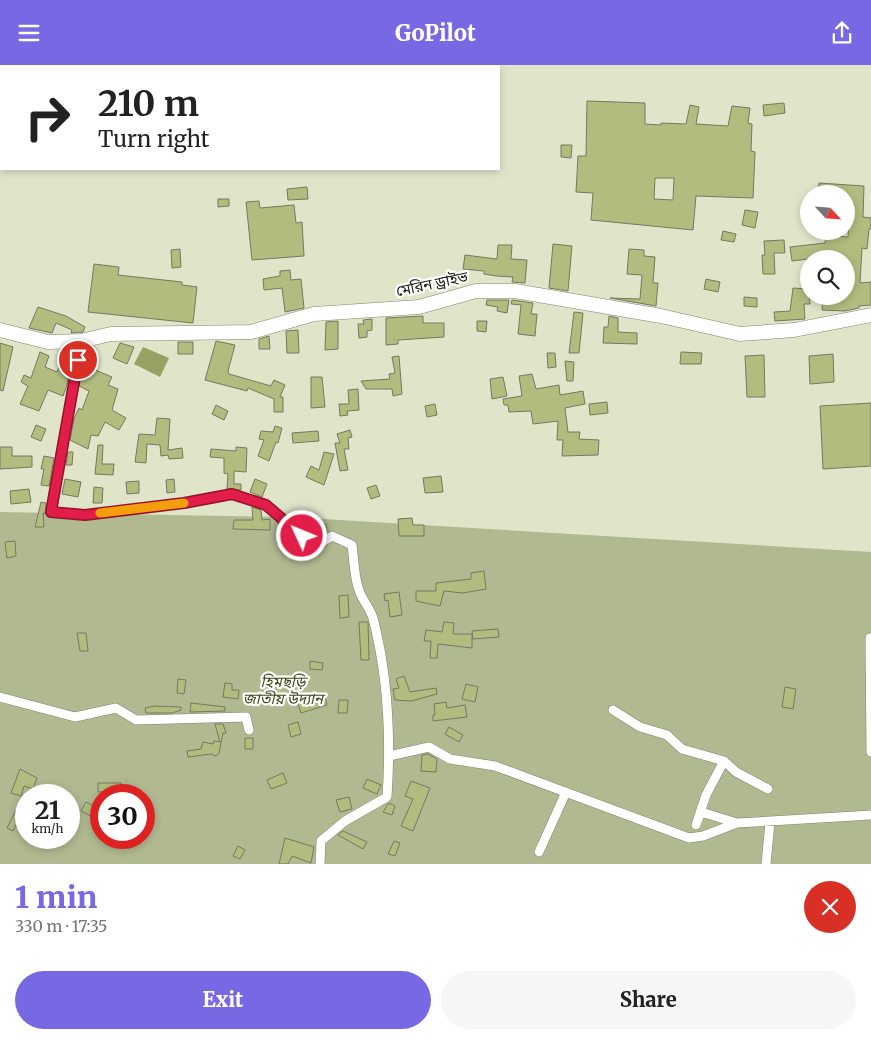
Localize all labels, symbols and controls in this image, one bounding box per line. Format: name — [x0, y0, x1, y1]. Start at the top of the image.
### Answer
icon: menu — [15, 19, 43, 47]
text: GoPilot — [395, 19, 476, 47]
icon: share — [828, 19, 856, 47]
text: 210 m — [98, 82, 199, 126]
icon: right — [15, 85, 80, 150]
text: Turn right — [98, 125, 209, 153]
north arrow — [800, 185, 855, 240]
map controls — [800, 185, 855, 305]
button: search — [800, 250, 855, 305]
street label: মেরিন ড্রাইভ — [394, 267, 470, 300]
pin — [57, 339, 99, 381]
icon: arrive — [64, 346, 92, 374]
position arrow — [275, 509, 327, 561]
park label: হিমছড়ি জাতীয় উদ্যান — [243, 672, 326, 708]
speed limit sign: 30 — [90, 784, 155, 849]
text: 21 — [35, 794, 60, 826]
text: km/h — [32, 821, 63, 836]
text: 1 min — [15, 878, 97, 916]
button: close — [804, 881, 856, 933]
text: 330 m · 17:35 — [15, 916, 107, 936]
button: Exit — [15, 971, 431, 1029]
button: Share — [441, 971, 856, 1029]

